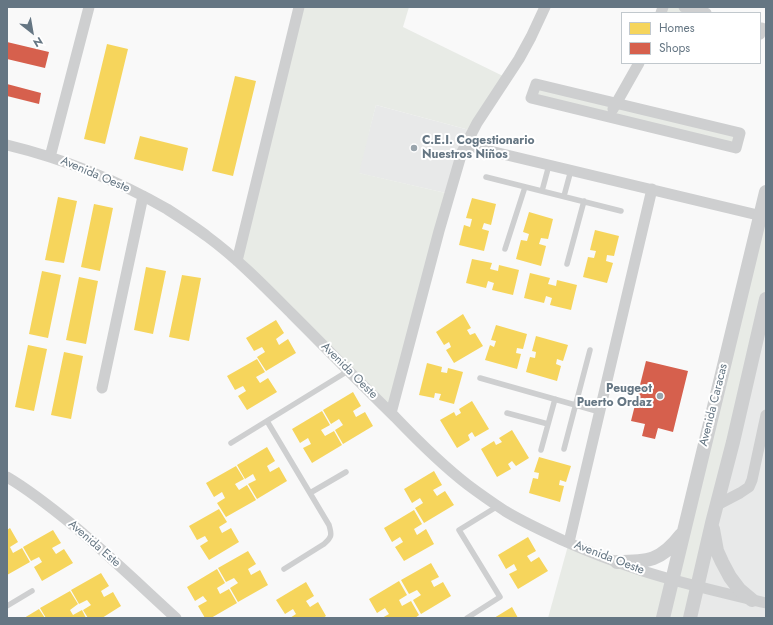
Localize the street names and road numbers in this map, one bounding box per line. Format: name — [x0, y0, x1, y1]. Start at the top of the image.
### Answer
street label: Avenida Oeste — [58, 154, 132, 196]
street label: Avenida Oeste — [318, 340, 380, 402]
street label: Avenida Caracas — [697, 362, 731, 448]
street label: Avenida Este — [65, 517, 123, 571]
street label: Avenida Oeste — [572, 538, 646, 578]

